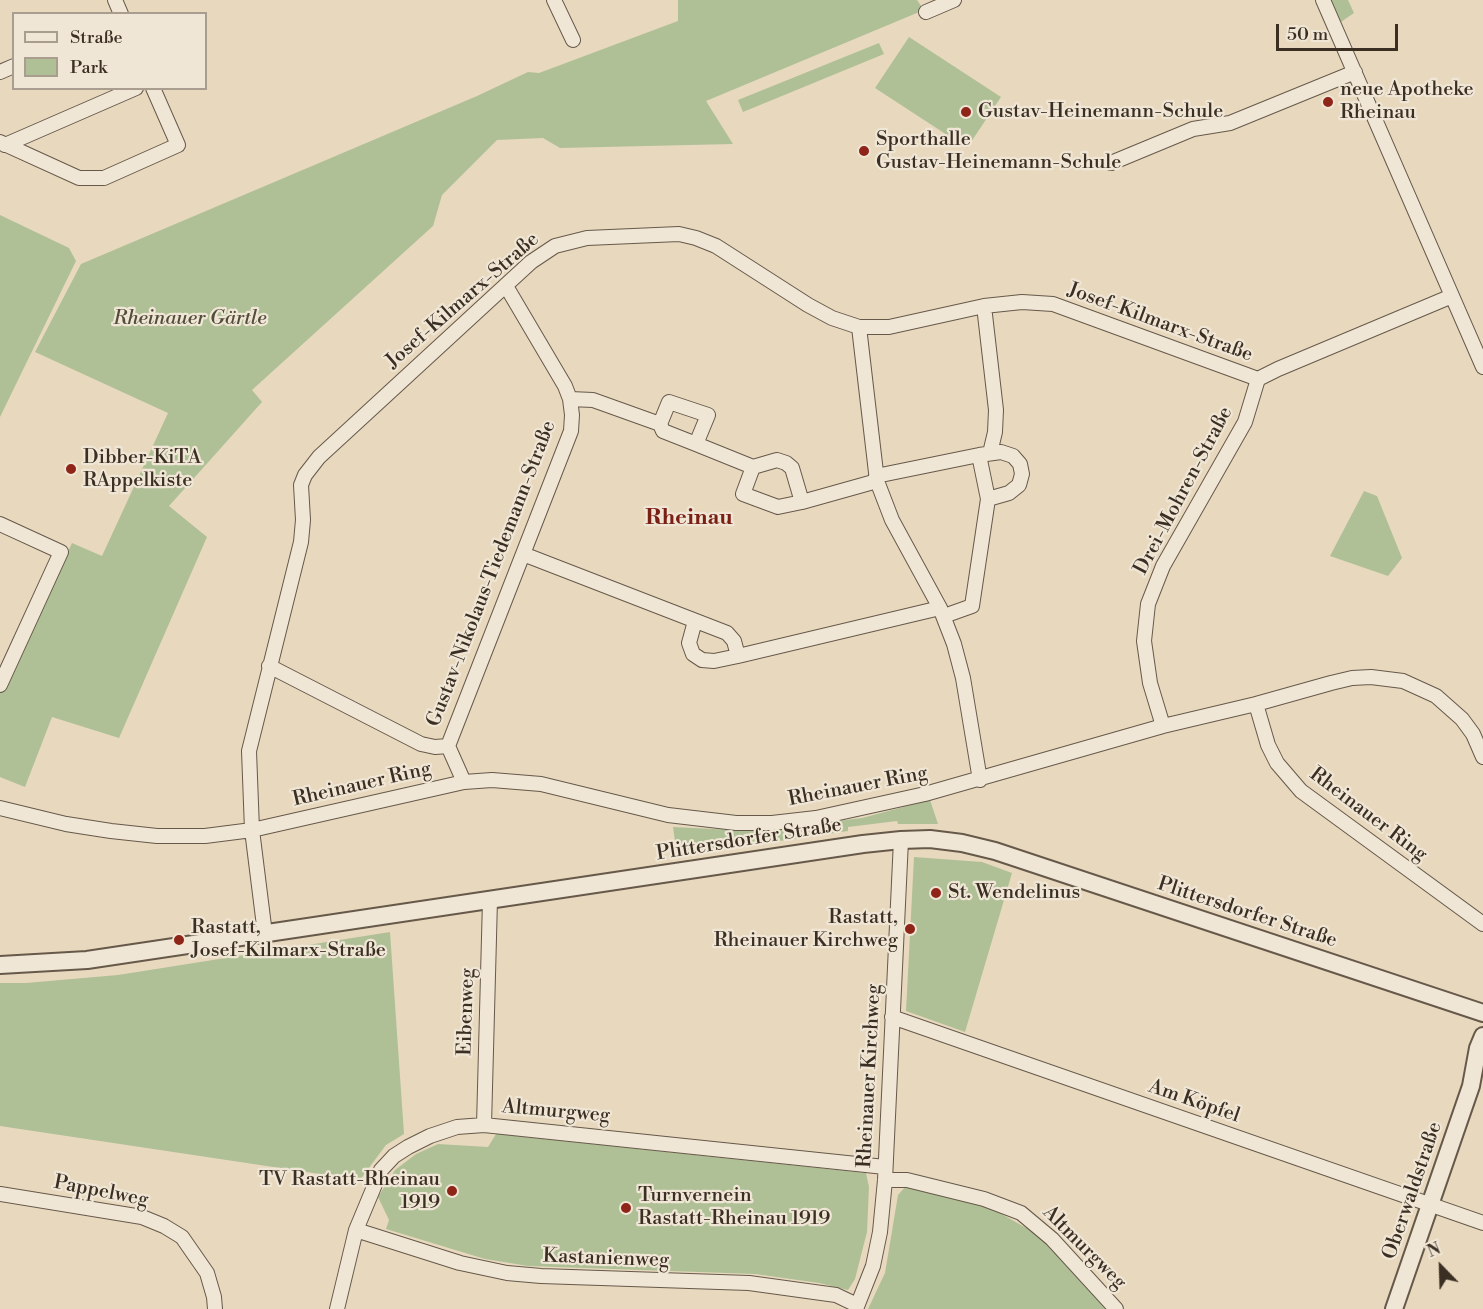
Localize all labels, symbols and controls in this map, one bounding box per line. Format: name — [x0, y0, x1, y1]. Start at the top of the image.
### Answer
legend — [12, 12, 207, 90]
scale bar — [1279, 12, 1400, 50]
text: 50 m — [1287, 23, 1328, 46]
text: Straße — [70, 26, 123, 49]
text: Park — [70, 56, 107, 79]
place label: neue Apotheke Rheinau — [1340, 78, 1474, 125]
marker: neue Apotheke Rheinau — [1321, 95, 1335, 109]
place label: Gustav-Heinemann-Schule — [978, 100, 1223, 124]
marker: Gustav-Heinemann-Schule — [959, 105, 973, 119]
place label: Sporthalle Gustav-Heinemann-Schule — [876, 128, 1121, 175]
marker: Sporthalle Gustav-Heinemann-Schule — [857, 144, 871, 158]
street label: Josef-Kilmarx-Straße — [382, 228, 544, 374]
street label: Josef-Kilmarx-Straße — [1064, 278, 1256, 368]
park label: Rheinauer Gärtle — [113, 307, 267, 331]
street label: Drei-Mohren-Straße — [1130, 403, 1238, 579]
street label: Gustav-Nikolaus-Tiedemann-Straße — [422, 418, 562, 730]
place label: Dibber-KiTA RAppelkiste — [83, 446, 202, 493]
marker: Dibber-KiTA RAppelkiste — [64, 462, 78, 476]
district label: Rheinau — [645, 506, 733, 532]
street label: Rheinauer Ring — [290, 757, 434, 813]
street label: Rheinauer Ring — [786, 762, 930, 812]
street label: Rheinauer Ring — [1304, 763, 1432, 867]
street label: Plittersdorfer Straße — [655, 813, 843, 867]
street label: Plittersdorfer Straße — [1154, 873, 1340, 953]
place label: St. Wendelinus — [948, 881, 1080, 905]
marker: St. Wendelinus — [929, 886, 943, 900]
place label: Rastatt, Rheinauer Kirchweg — [714, 906, 898, 953]
place label: Rastatt, Josef-Kilmarx-Straße — [191, 916, 386, 963]
marker: Rastatt, Rheinauer Kirchweg — [903, 922, 917, 936]
marker: Rastatt, Josef-Kilmarx-Straße — [172, 933, 186, 947]
street label: Eibenweg — [453, 968, 481, 1056]
street label: Rheinauer Kirchweg — [853, 983, 887, 1169]
street label: Am Köpfel — [1145, 1075, 1243, 1129]
street label: Altmurgweg — [501, 1095, 611, 1129]
street label: Oberwaldstraße — [1378, 1119, 1448, 1263]
place label: TV Rastatt-Rheinau 1919 — [259, 1168, 440, 1215]
street label: Pappelweg — [52, 1171, 150, 1213]
marker: TV Rastatt-Rheinau 1919 — [445, 1184, 459, 1198]
place label: Turnvernein Rastatt-Rheinau 1919 — [638, 1184, 830, 1231]
marker: Turnvernein Rastatt-Rheinau 1919 — [619, 1201, 633, 1215]
street label: Altmurgweg — [1037, 1201, 1131, 1295]
north arrow — [1411, 1237, 1471, 1297]
text: N — [1424, 1239, 1444, 1262]
street label: Kastanienweg — [542, 1245, 670, 1273]

